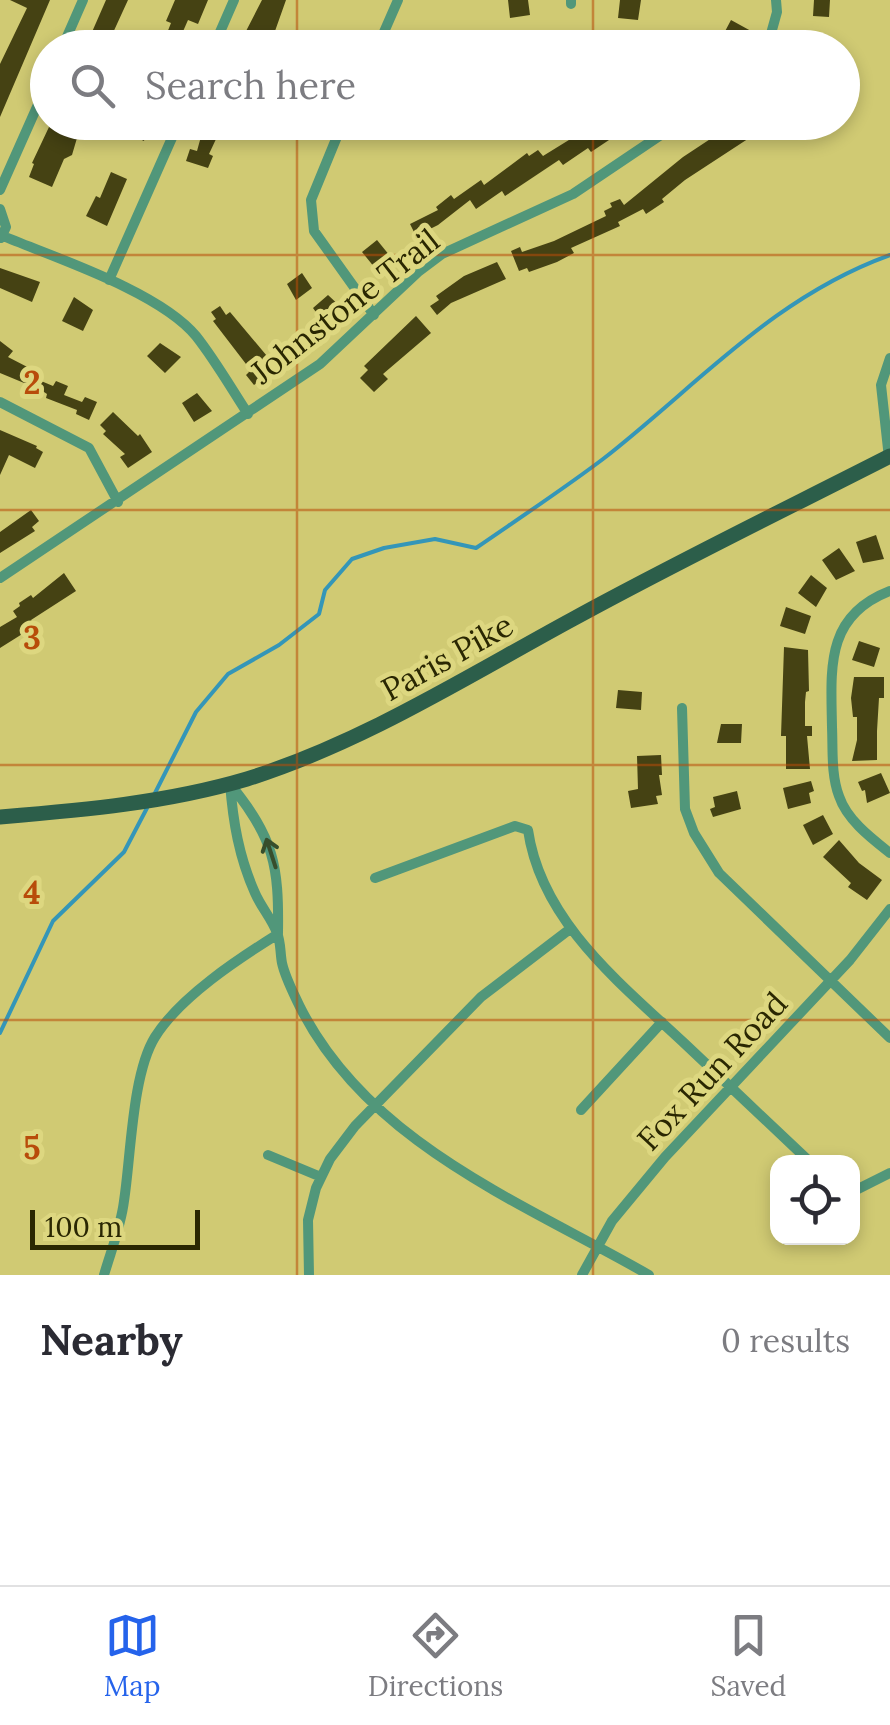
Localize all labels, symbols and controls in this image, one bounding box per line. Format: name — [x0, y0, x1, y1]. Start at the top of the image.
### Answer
search box — [30, 30, 860, 140]
icon: search — [65, 58, 120, 113]
text: Search here — [145, 61, 356, 109]
street label: Johnstone Trail — [242, 220, 447, 393]
text: 2 — [23, 362, 41, 403]
street label: Paris Pike — [374, 604, 520, 710]
text: 3 — [23, 617, 41, 658]
one-way arrow — [260, 837, 278, 869]
text: 4 — [23, 872, 41, 913]
street label: Fox Run Road — [628, 983, 796, 1159]
text: 5 — [23, 1127, 41, 1168]
map controls — [770, 1155, 860, 1245]
button: locate — [770, 1155, 860, 1245]
scale bar — [30, 1205, 200, 1250]
text: 100 m — [45, 1209, 122, 1245]
text: Nearby — [40, 1313, 183, 1367]
text: 0 results — [721, 1320, 850, 1361]
tab: Map — [104, 1608, 161, 1704]
tab: Directions — [368, 1608, 503, 1704]
tab: Saved — [711, 1608, 786, 1704]

